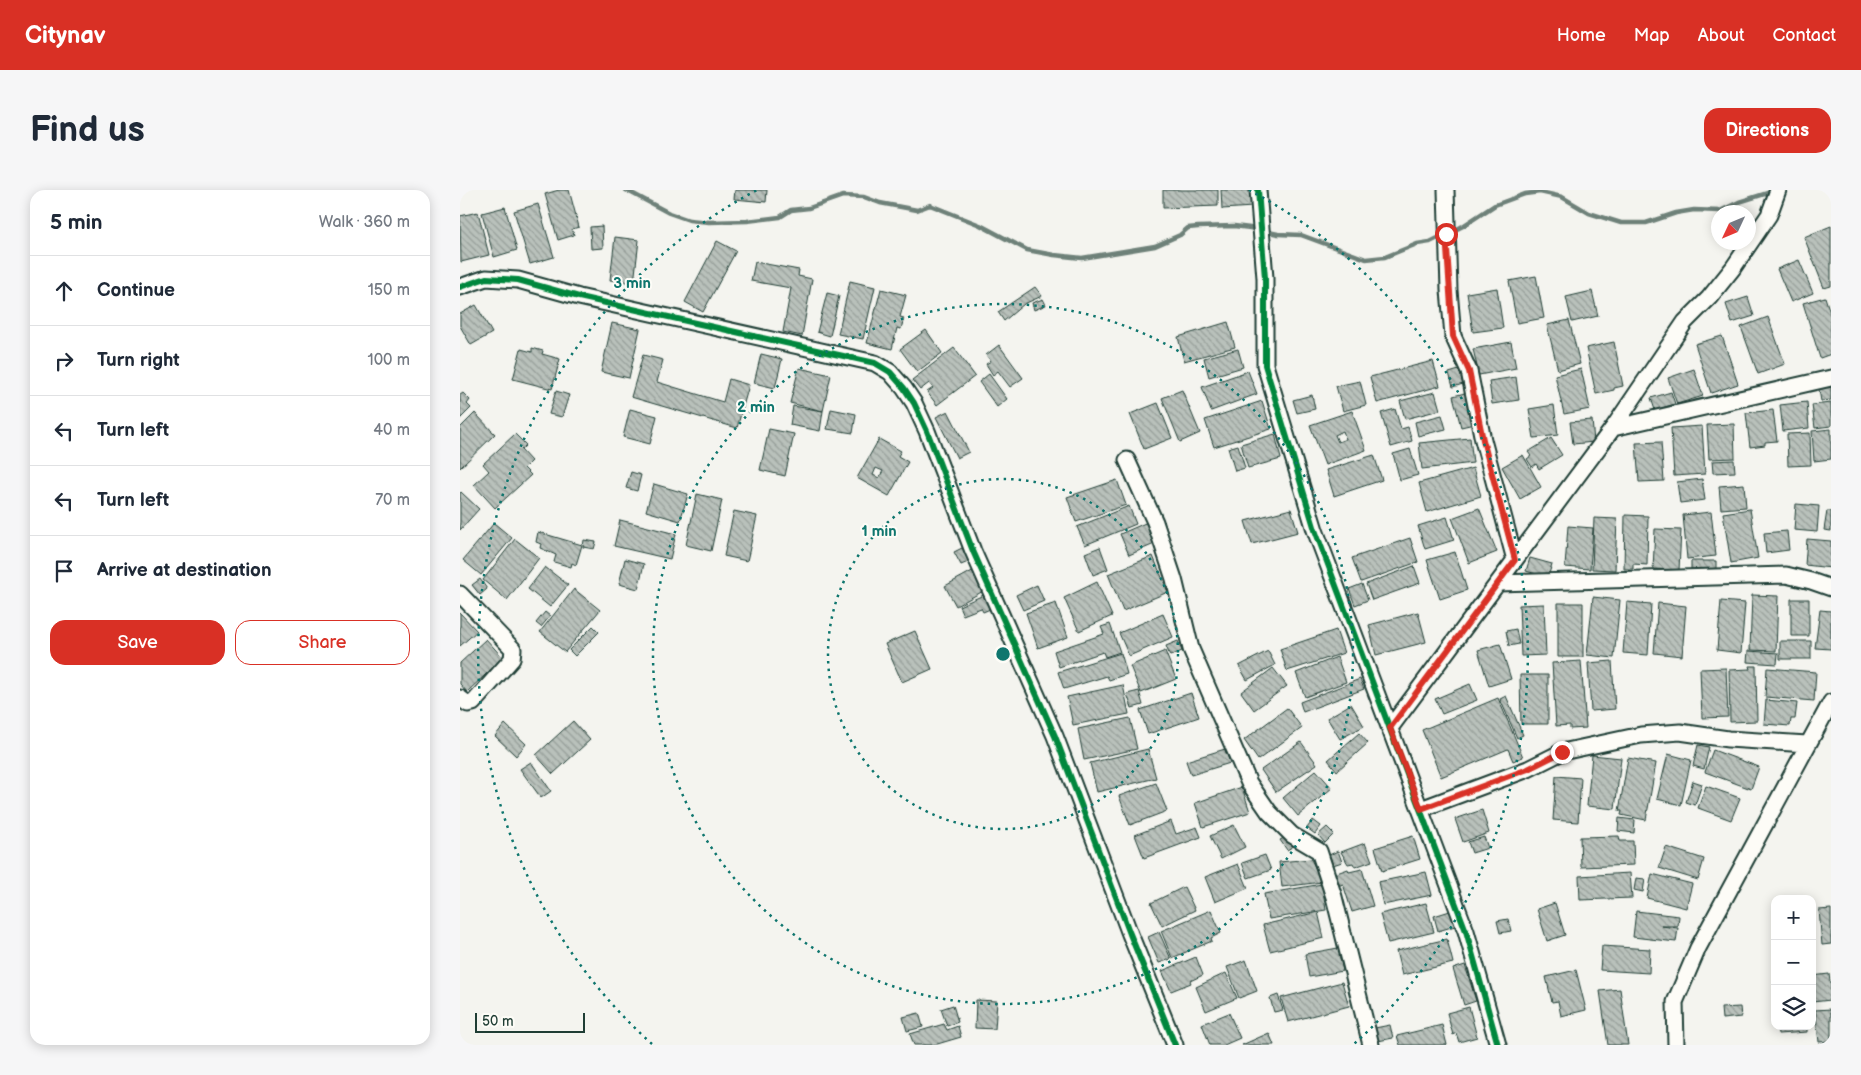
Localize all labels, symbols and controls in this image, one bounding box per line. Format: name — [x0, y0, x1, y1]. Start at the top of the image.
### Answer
text: Citynav — [25, 21, 106, 50]
text: Home — [1557, 25, 1606, 46]
text: Map — [1634, 25, 1670, 46]
text: About — [1698, 25, 1745, 46]
text: Contact — [1773, 25, 1836, 46]
button: Directions — [1704, 108, 1831, 153]
text: Find us — [30, 109, 145, 152]
north arrow — [1711, 205, 1756, 250]
text: 5 min — [50, 210, 103, 235]
text: Walk · 360 m — [319, 213, 410, 232]
route start — [1435, 223, 1458, 246]
text: 3 min — [613, 274, 651, 293]
icon: ahead — [50, 277, 78, 305]
text: Continue — [97, 279, 175, 302]
text: 150 m — [368, 281, 410, 300]
icon: right — [50, 347, 78, 375]
text: Turn right — [97, 349, 180, 372]
text: 100 m — [367, 351, 410, 370]
text: 2 min — [737, 398, 775, 417]
icon: left — [50, 417, 78, 445]
text: Turn left — [97, 419, 169, 442]
text: 40 m — [373, 421, 410, 440]
icon: left — [50, 487, 78, 515]
text: Turn left — [97, 489, 169, 512]
text: 70 m — [375, 491, 410, 510]
text: 1 min — [861, 522, 897, 541]
icon: arrive — [50, 557, 78, 585]
text: Arrive at destination — [97, 559, 272, 582]
button: Save — [50, 620, 225, 665]
button: Share — [235, 620, 410, 665]
centre of rings — [994, 645, 1012, 663]
route end — [1551, 741, 1574, 764]
map controls — [1771, 895, 1816, 1030]
button: + — [1771, 895, 1816, 940]
button: − — [1771, 940, 1816, 985]
button: layers — [1771, 985, 1816, 1030]
scale bar — [475, 1010, 585, 1033]
text: 50 m — [482, 1013, 514, 1030]

